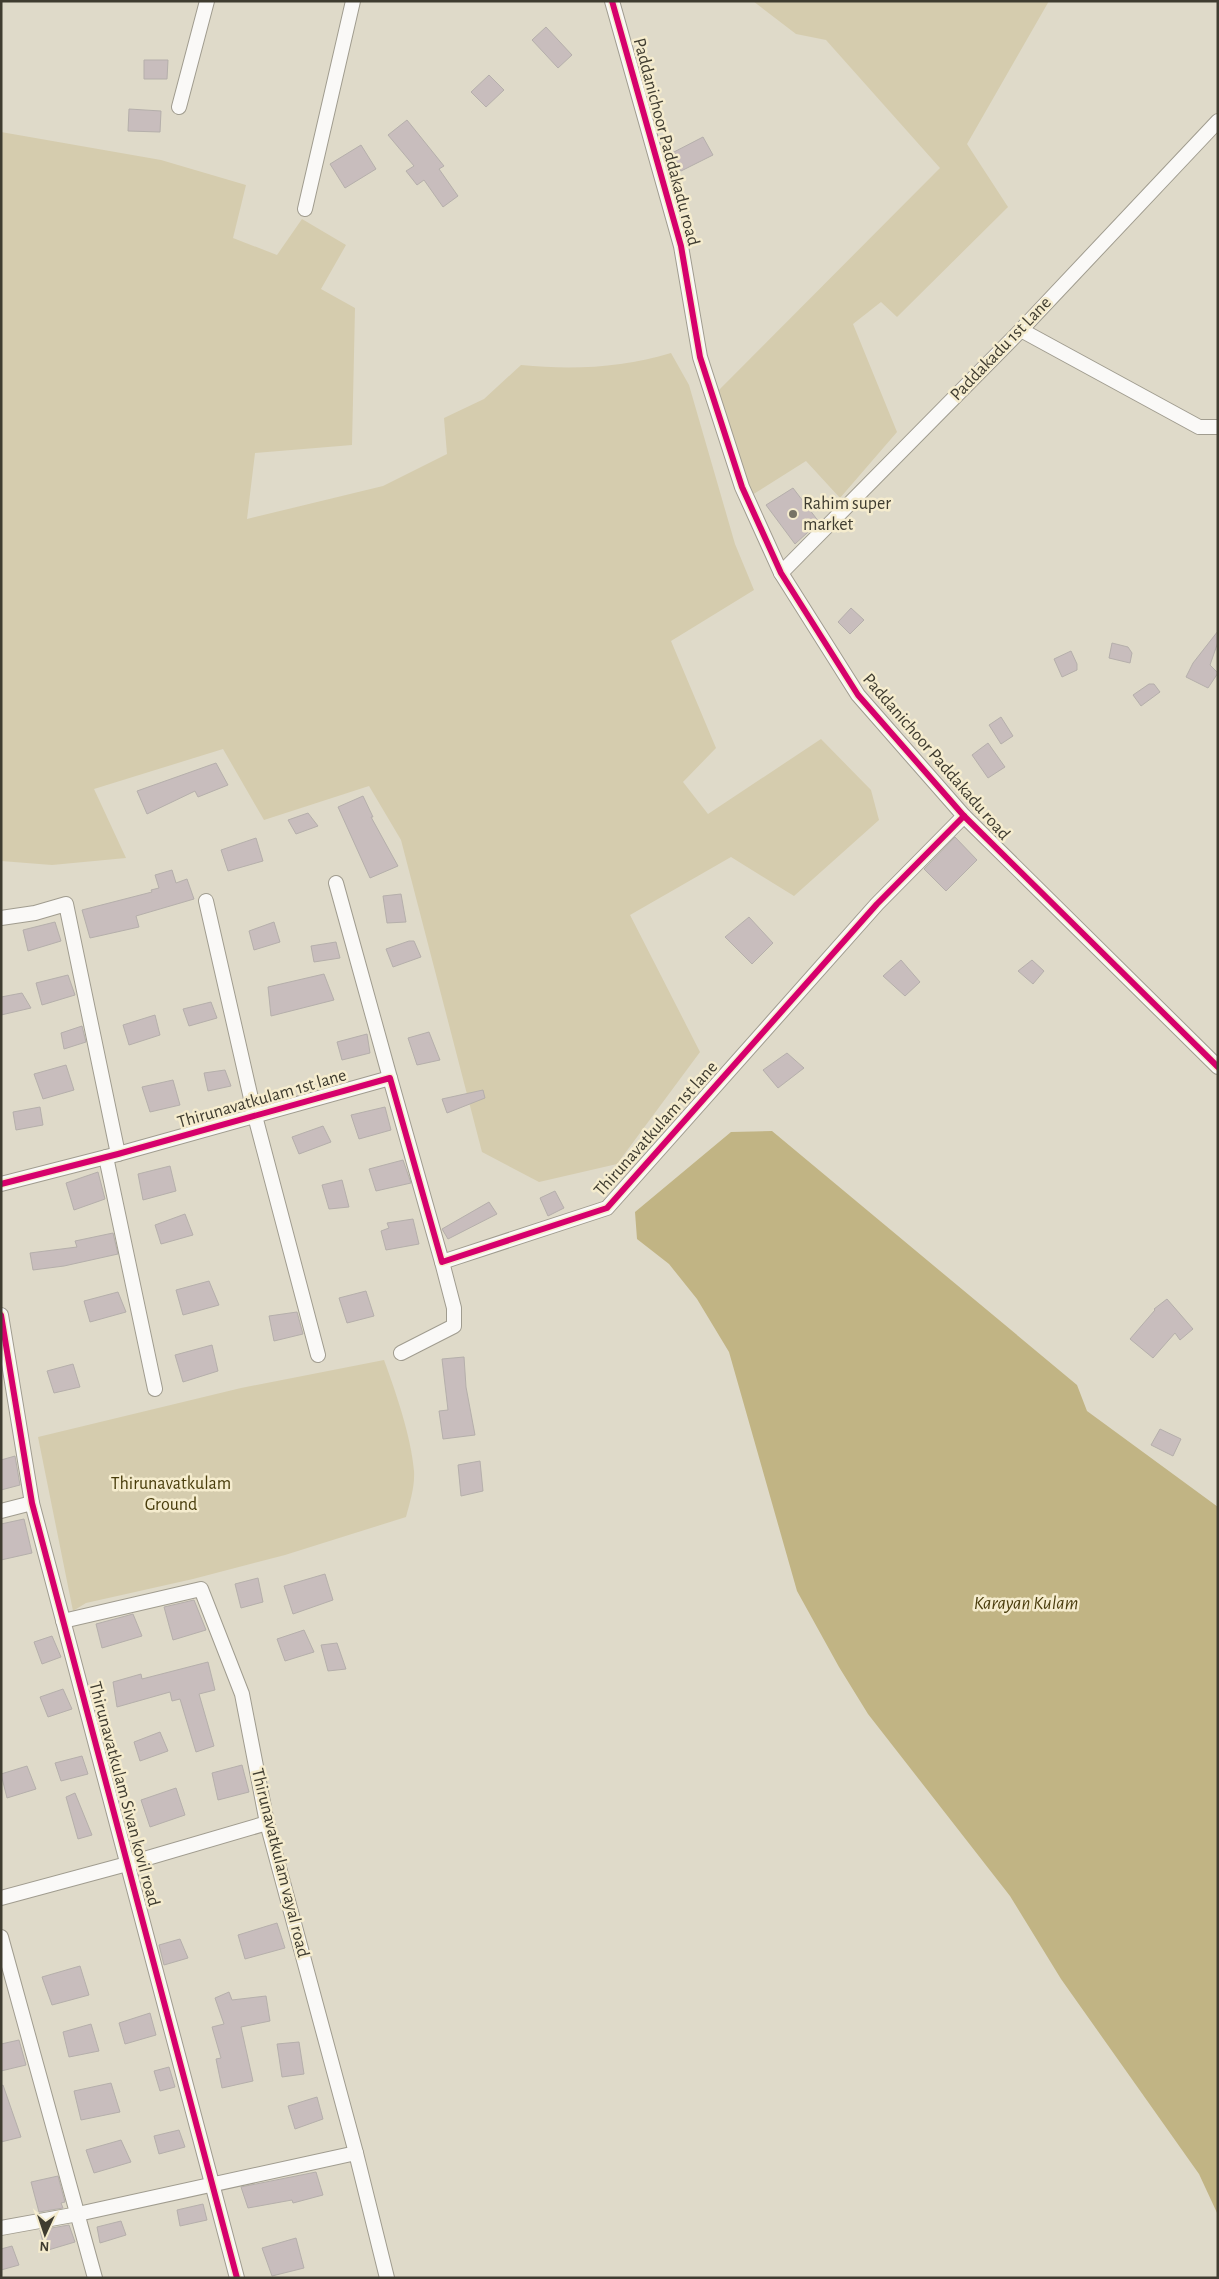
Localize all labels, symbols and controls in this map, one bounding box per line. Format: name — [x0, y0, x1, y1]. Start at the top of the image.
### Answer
street label: Paddanichoor Paddakadu road — [630, 36, 702, 248]
street label: Paddakadu 1st Lane — [947, 294, 1055, 404]
place label: Rahim super market — [803, 495, 891, 534]
marker: Rahim super market — [787, 508, 799, 520]
street label: Paddanichoor Paddakadu road — [859, 670, 1013, 844]
street label: Thirunavatkulam 1st lane — [591, 1058, 721, 1200]
street label: Thirunavatkulam 1st lane — [175, 1066, 349, 1132]
park label: Thirunavatkulam Ground — [111, 1475, 231, 1514]
water label: Karayan Kulam — [974, 1594, 1078, 1613]
street label: Thirunavatkulam Sivan kovil road — [85, 1680, 163, 1908]
street label: Thirunavatkulam vayal road — [248, 1767, 312, 1959]
north arrow — [20, 2209, 70, 2259]
text: N — [39, 2239, 50, 2253]

